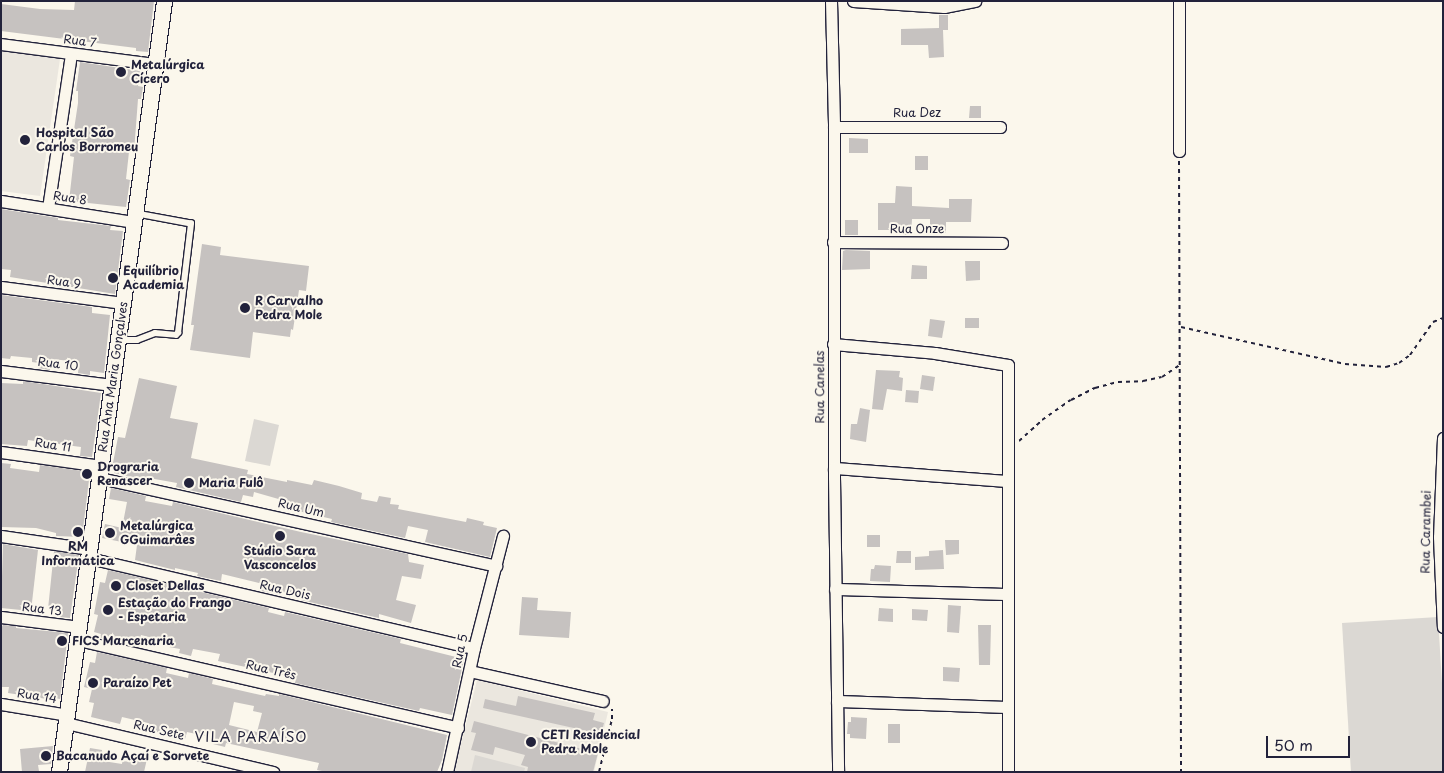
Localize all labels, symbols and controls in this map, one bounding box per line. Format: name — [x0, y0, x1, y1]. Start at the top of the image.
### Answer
street label: Rua 7 — [62, 32, 98, 50]
place label: Metalúrgica Cícero — [131, 58, 205, 86]
marker: Metalúrgica Cícero — [115, 66, 127, 78]
street label: Rua Dez — [893, 106, 941, 120]
place label: Hospital São Carlos Borromeu — [36, 126, 139, 154]
marker: Hospital São Carlos Borromeu — [18, 133, 32, 147]
street label: Rua 8 — [52, 188, 88, 208]
street label: Rua Onze — [889, 222, 945, 236]
place label: Equilíbrio Academia — [123, 264, 184, 292]
marker: Equilíbrio Academia — [107, 272, 119, 284]
street label: Rua 9 — [46, 273, 82, 291]
place label: R Carvalho Pedra Mole — [255, 294, 324, 322]
street label: Rua Ana Maria Gonçalves — [95, 301, 131, 453]
marker: R Carvalho Pedra Mole — [239, 302, 251, 314]
street label: Rua Canelas — [813, 351, 827, 423]
street label: Rua 10 — [37, 354, 79, 374]
street label: Rua 11 — [34, 435, 72, 455]
place label: Drograria Renascer — [97, 460, 159, 488]
marker: Drograria Renascer — [81, 468, 93, 480]
place label: Maria Fulô — [199, 476, 264, 490]
marker: Maria Fulô — [183, 477, 195, 489]
street label: Rua Carambei — [1418, 490, 1434, 574]
street label: Rua Um — [276, 496, 326, 520]
place label: Metalúrgica GGuimarâes — [120, 519, 195, 547]
marker: RM Informática — [72, 526, 84, 538]
marker: Metalúrgica GGuimarâes — [104, 527, 116, 539]
marker: Stúdio Sara Vasconcelos — [274, 530, 286, 542]
place label: RM Informática — [41, 540, 115, 568]
place label: Stúdio Sara Vasconcelos — [244, 544, 316, 572]
street label: Rua Dois — [258, 577, 312, 603]
place label: Closet Dellas — [126, 579, 205, 593]
marker: Closet Dellas — [110, 580, 122, 592]
place label: Estação do Frango - Espetaria — [118, 596, 232, 624]
street label: Rua 13 — [21, 599, 63, 619]
marker: Estação do Frango - Espetaria — [102, 604, 114, 616]
street label: Rua 5 — [449, 633, 471, 669]
place label: FICS Marcenaria — [72, 634, 175, 648]
marker: FICS Marcenaria — [56, 635, 68, 647]
street label: Rua Três — [244, 657, 298, 683]
place label: Paraízo Pet — [103, 676, 173, 690]
marker: Paraízo Pet — [87, 677, 99, 689]
street label: Rua 14 — [16, 686, 58, 706]
street label: Rua Sete — [132, 717, 186, 743]
scale bar — [1269, 726, 1353, 758]
place label: CETI Residencial Pedra Mole — [541, 728, 640, 756]
district label: VILA PARAÍSO — [194, 729, 308, 745]
text: 50 m — [1274, 733, 1313, 756]
marker: CETI Residencial Pedra Mole — [525, 736, 537, 748]
place label: Bacanudo Açaí e Sorvete — [56, 749, 210, 763]
marker: Bacanudo Açaí e Sorvete — [40, 750, 52, 762]

